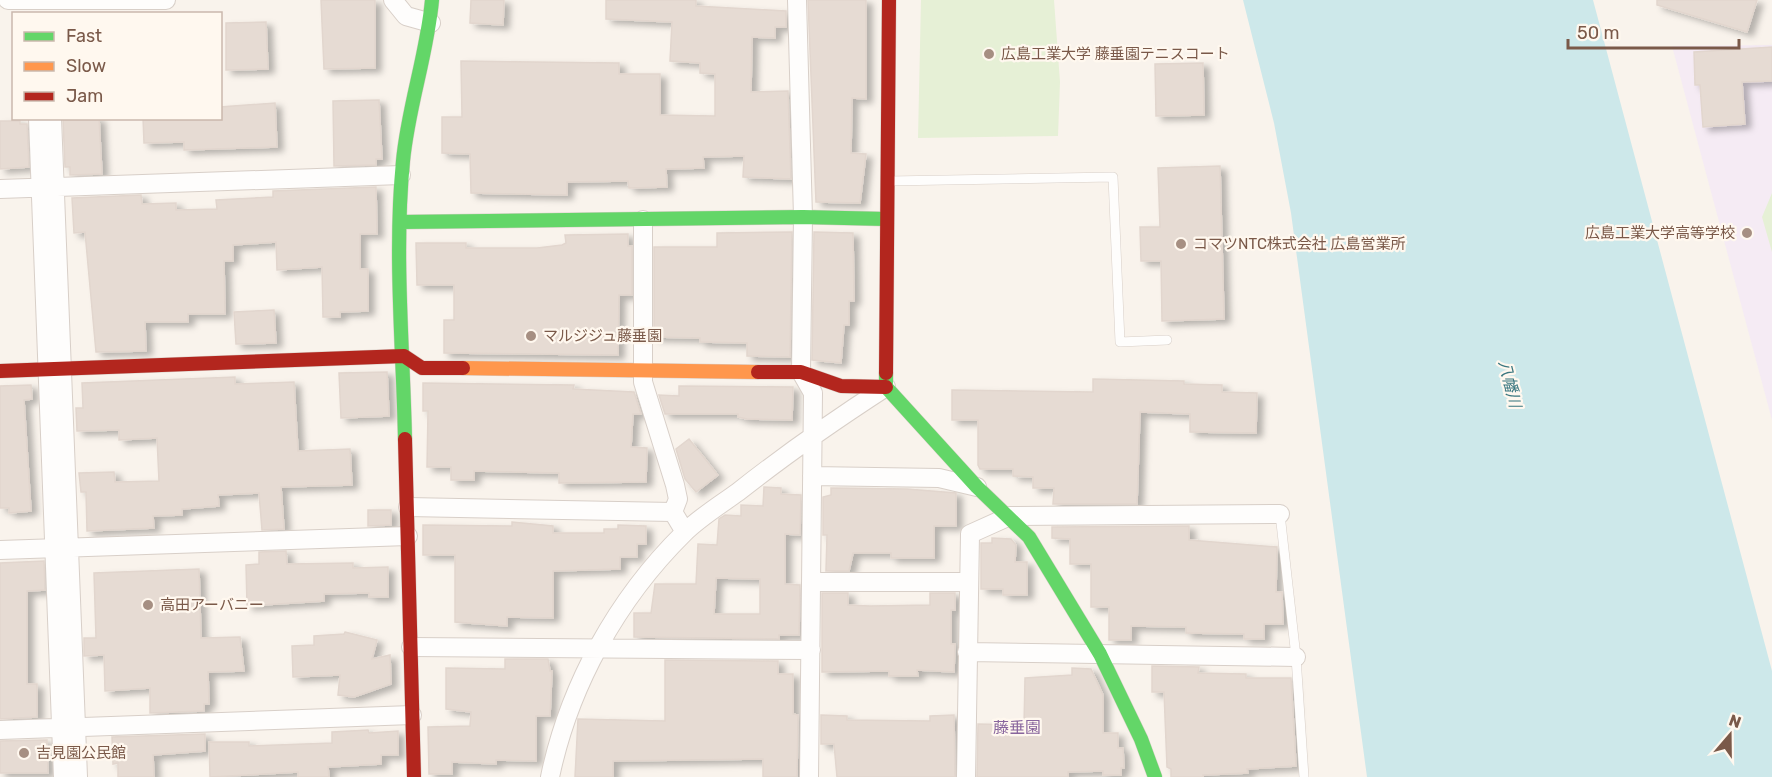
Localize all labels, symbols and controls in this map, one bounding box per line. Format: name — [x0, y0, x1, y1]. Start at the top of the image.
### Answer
legend — [12, 12, 222, 120]
scale bar — [1568, 12, 1739, 50]
text: 50 m — [1577, 22, 1620, 44]
text: Fast — [66, 25, 102, 47]
place label: 広島工業大学 藤垂園テニスコート — [1001, 45, 1230, 63]
marker: 広島工業大学 藤垂園テニスコート — [982, 47, 996, 61]
text: Slow — [66, 55, 106, 77]
text: Jam — [66, 85, 103, 107]
place label: 広島工業大学高等学校 — [1585, 224, 1735, 242]
marker: 広島工業大学高等学校 — [1740, 226, 1754, 240]
place label: コマツNTC株式会社 広島営業所 — [1193, 235, 1406, 253]
marker: コマツNTC株式会社 広島営業所 — [1174, 237, 1188, 251]
place label: マルジジュ藤垂園 — [543, 327, 662, 345]
marker: マルジジュ藤垂園 — [524, 329, 538, 343]
water label: 八幡川 — [1495, 358, 1526, 412]
place label: 高田アーバニー — [160, 596, 264, 614]
marker: 高田アーバニー — [141, 598, 155, 612]
north arrow — [1700, 705, 1760, 765]
text: N — [1726, 710, 1744, 732]
district label: 藤垂園 — [993, 718, 1041, 737]
place label: 吉見園公民館 — [36, 744, 126, 762]
marker: 吉見園公民館 — [17, 746, 31, 760]

